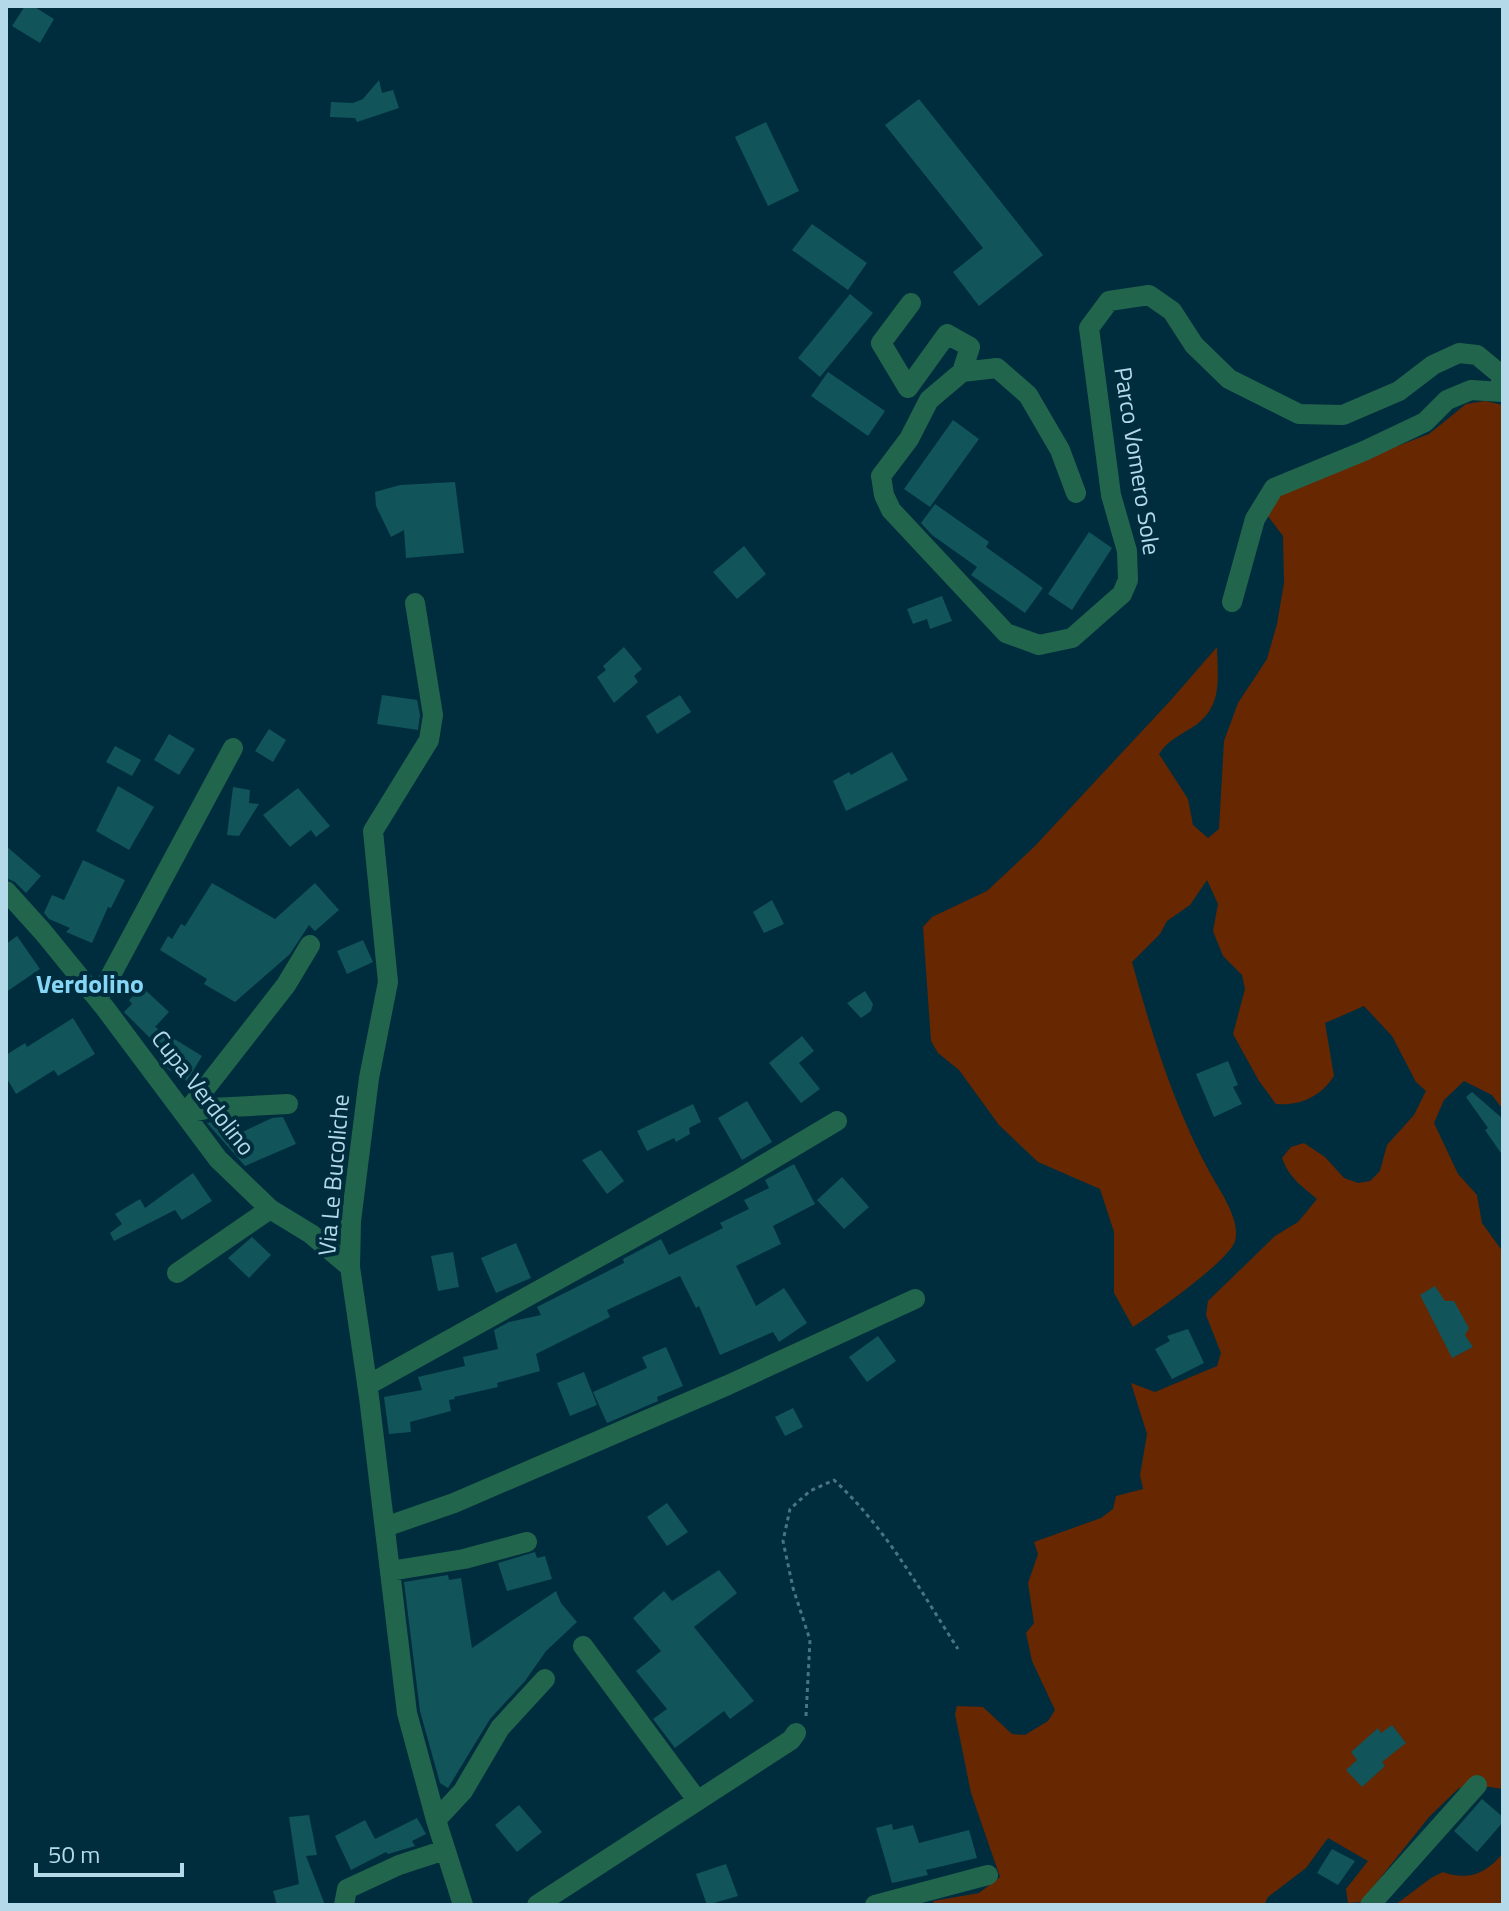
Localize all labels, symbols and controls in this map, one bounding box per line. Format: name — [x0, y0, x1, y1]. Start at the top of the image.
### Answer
street label: Parco Vomero Sole — [1105, 364, 1171, 557]
district label: Verdolino — [36, 964, 144, 1003]
street label: Cupa Verdolino — [143, 1022, 264, 1163]
street label: Via Le Bucoliche — [308, 1093, 358, 1257]
scale bar — [36, 1827, 182, 1877]
text: 50 m — [48, 1836, 100, 1872]

